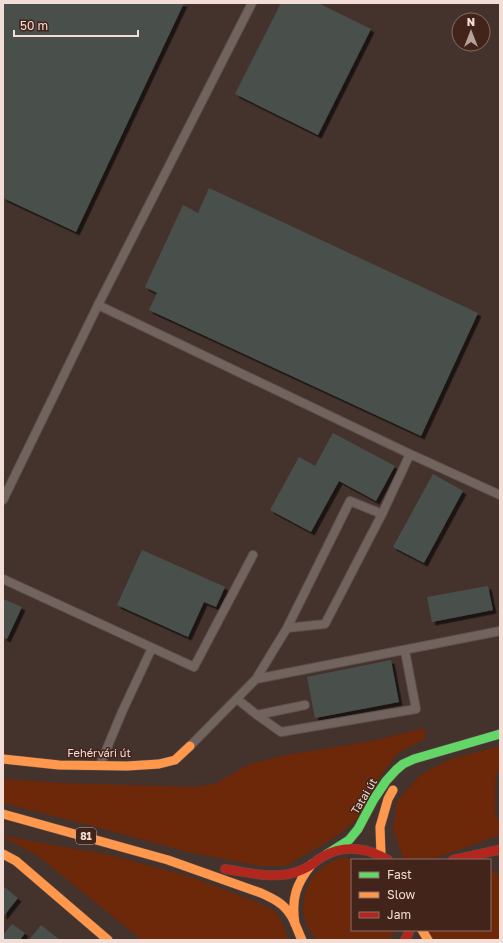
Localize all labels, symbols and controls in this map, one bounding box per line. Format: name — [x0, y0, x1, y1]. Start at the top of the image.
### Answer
scale bar — [14, 12, 138, 38]
north arrow — [451, 12, 491, 52]
text: N — [467, 15, 475, 28]
text: 50 m — [20, 18, 48, 33]
street label: Fehérvári út — [67, 746, 131, 759]
street label: Tatai út — [348, 776, 379, 816]
road number: 81 — [76, 828, 96, 844]
legend — [351, 859, 491, 931]
text: Fast — [387, 867, 412, 882]
text: Slow — [387, 887, 415, 902]
text: Jam — [387, 907, 411, 922]

